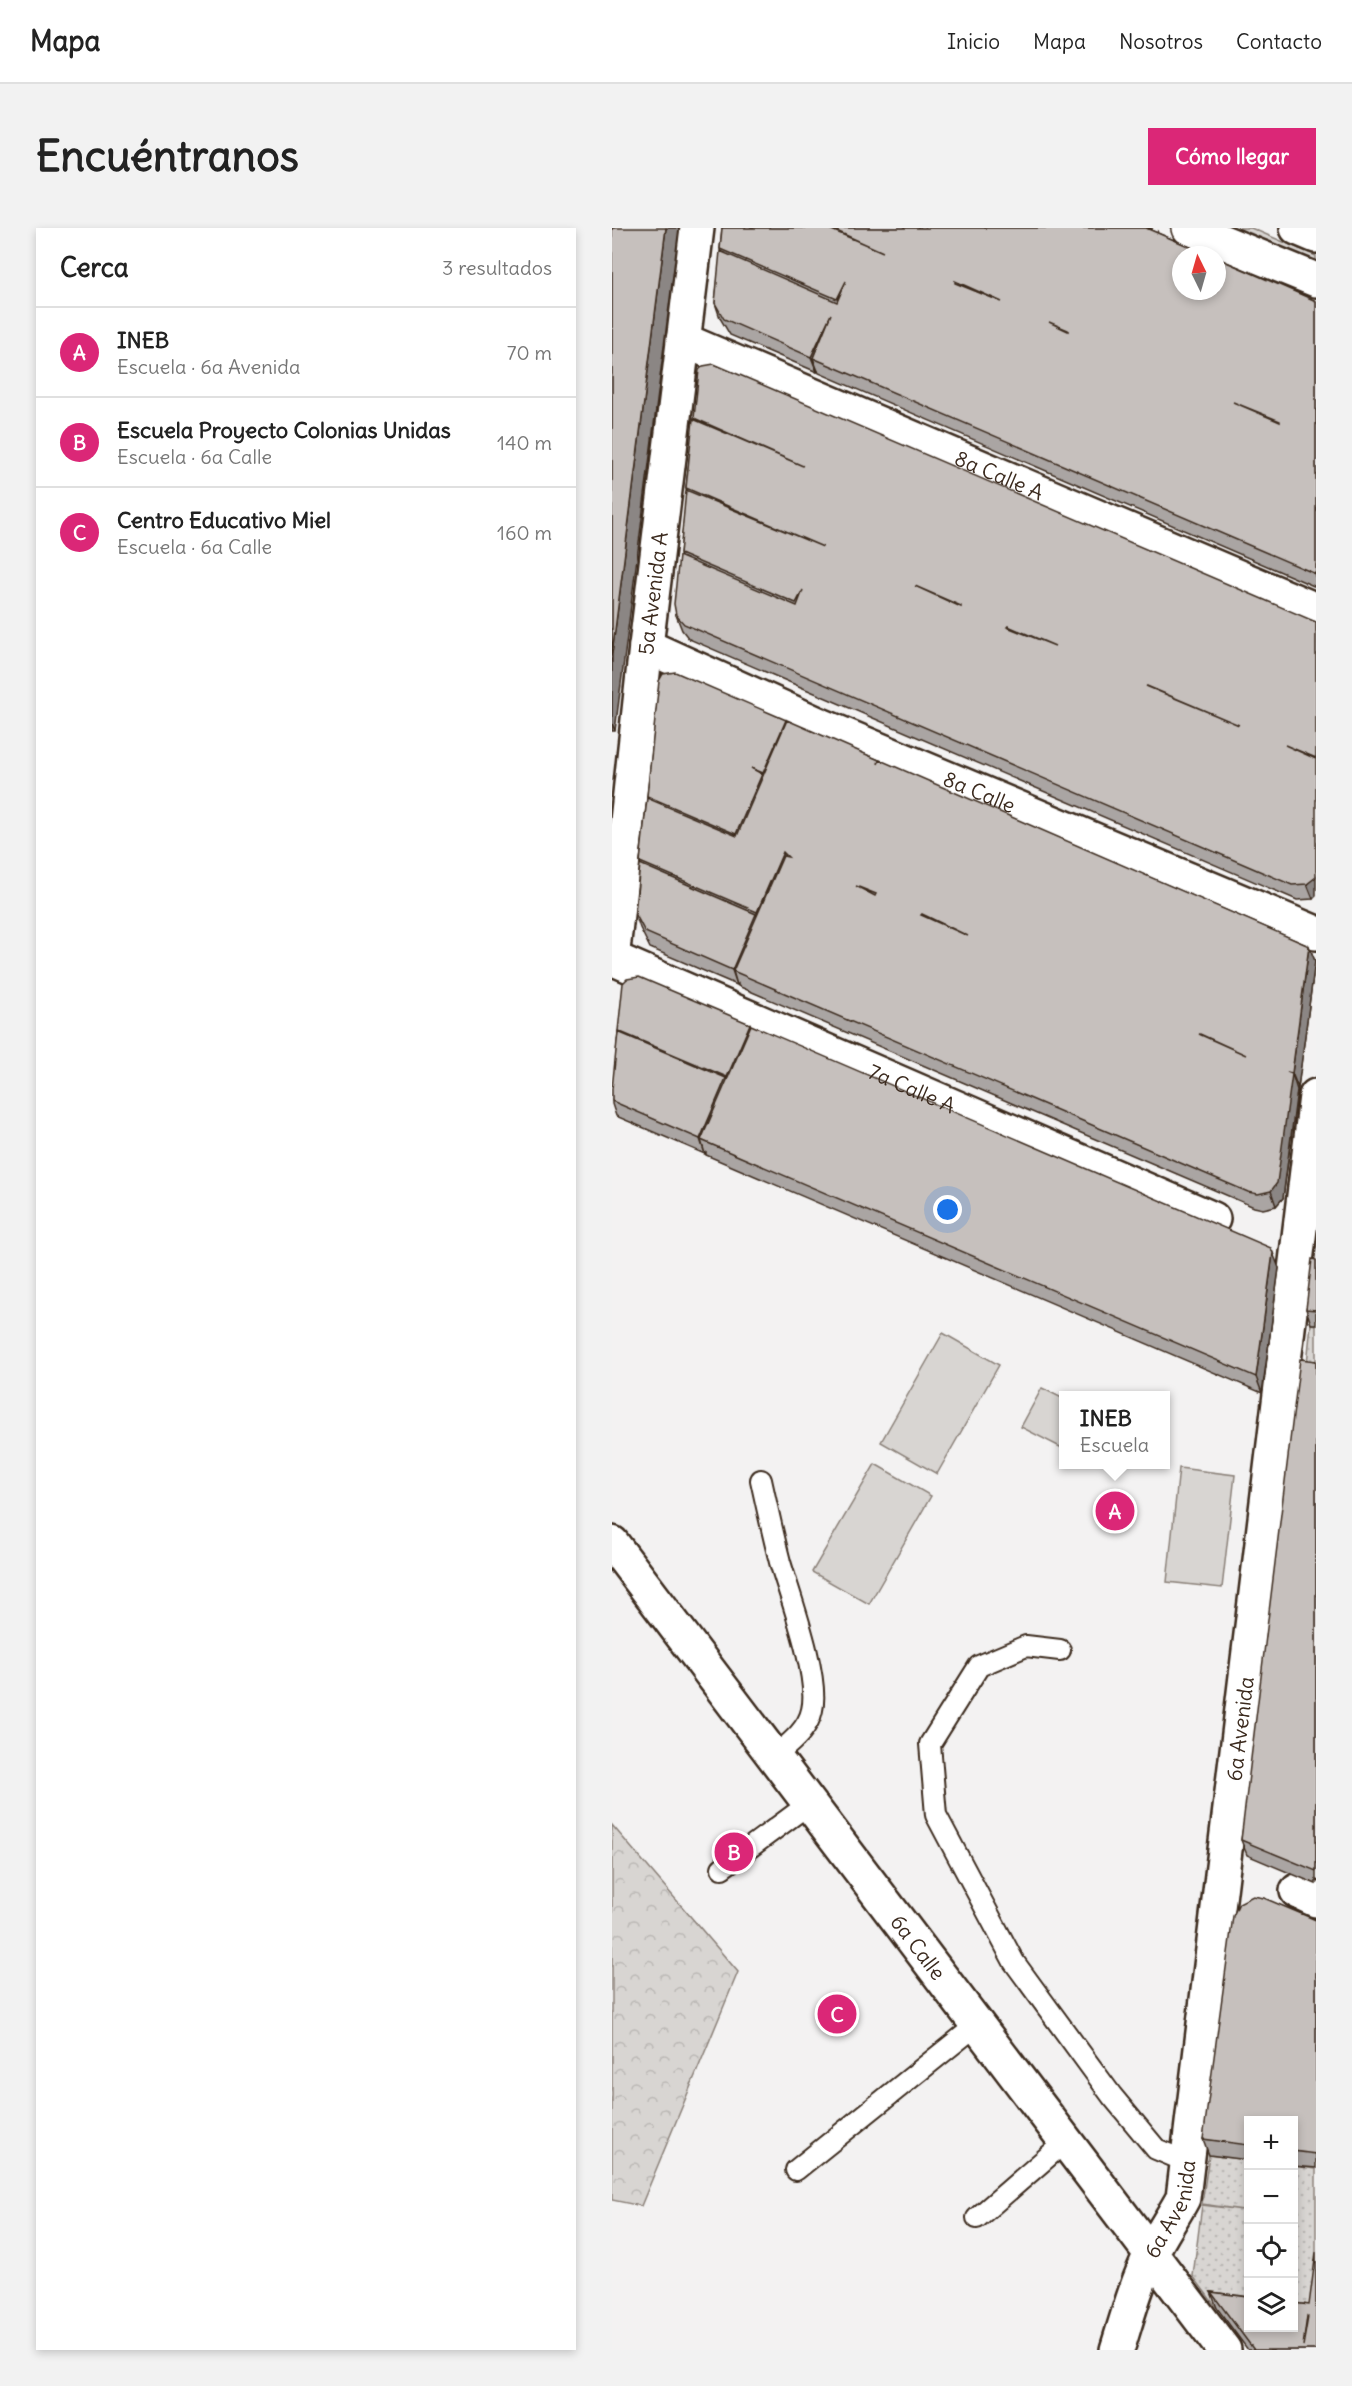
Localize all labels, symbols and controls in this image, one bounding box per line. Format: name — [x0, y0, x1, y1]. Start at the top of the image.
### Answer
text: Mapa — [30, 23, 100, 59]
text: Inicio — [947, 28, 1000, 55]
text: Mapa — [1033, 28, 1086, 55]
text: Nosotros — [1119, 28, 1203, 55]
text: Contacto — [1236, 28, 1322, 55]
button: Cómo llegar — [1148, 128, 1316, 185]
text: Encuéntranos — [36, 130, 299, 182]
north arrow — [1172, 246, 1226, 300]
text: Cerca — [60, 251, 129, 284]
text: 3 resultados — [442, 255, 552, 280]
text: INEB — [117, 326, 169, 354]
text: A — [73, 340, 86, 365]
text: 70 m — [507, 340, 552, 365]
text: Escuela · 6a Avenida — [117, 354, 300, 379]
text: Escuela Proyecto Colonias Unidas — [117, 416, 451, 444]
text: B — [73, 430, 86, 455]
text: 140 m — [497, 430, 552, 455]
text: Escuela · 6a Calle — [117, 444, 272, 469]
street label: 8a Calle A — [951, 444, 1048, 506]
text: Centro Educativo Miel — [117, 506, 331, 534]
text: C — [73, 520, 86, 545]
text: 160 m — [497, 520, 552, 545]
street label: 5a Avenida A — [632, 530, 673, 656]
text: Escuela · 6a Calle — [117, 534, 272, 559]
street label: 8a Calle — [939, 765, 1020, 819]
street label: 7a Calle A — [864, 1058, 960, 1119]
your location — [933, 1195, 962, 1224]
popup — [1059, 1391, 1170, 1469]
text: INEB — [1080, 1404, 1132, 1432]
text: Escuela — [1080, 1432, 1149, 1457]
pin: A — [1096, 1488, 1134, 1534]
street label: 6a Avenida — [1220, 1675, 1259, 1783]
pin: B — [714, 1830, 754, 1874]
street label: 6a Calle — [885, 1909, 952, 1985]
pin: C — [818, 1992, 856, 2036]
map controls — [1244, 2116, 1298, 2332]
button: + — [1244, 2116, 1298, 2170]
street label: 6a Avenida — [1138, 2159, 1201, 2262]
button: − — [1244, 2170, 1298, 2224]
button: locate — [1244, 2224, 1298, 2278]
button: layers — [1244, 2278, 1298, 2332]

